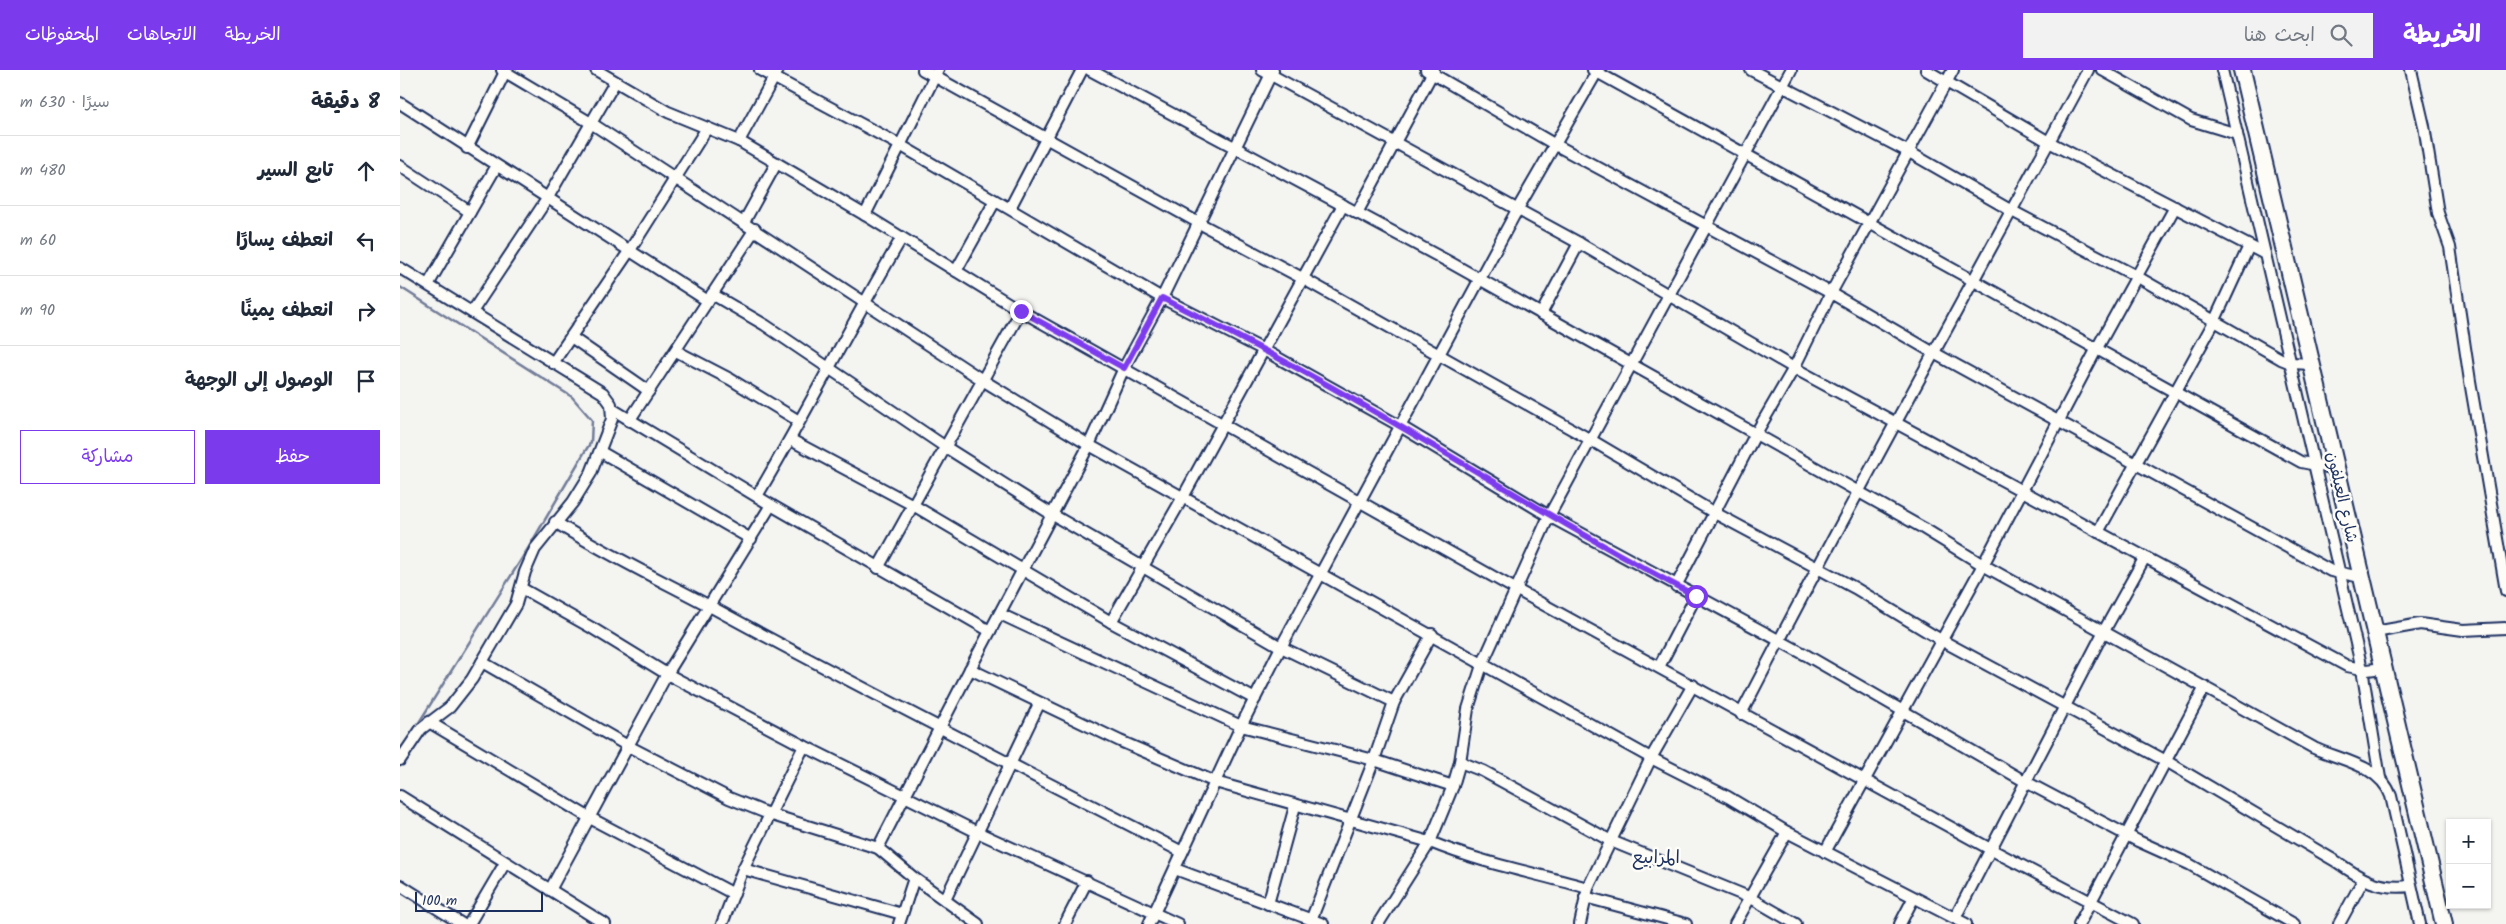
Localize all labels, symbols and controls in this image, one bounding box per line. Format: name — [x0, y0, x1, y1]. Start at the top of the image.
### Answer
search box — [2023, 13, 2373, 58]
text: الخريطة — [2403, 16, 2481, 55]
text: المحفوظات — [25, 21, 99, 50]
text: الاتجاهات — [127, 21, 197, 50]
text: الخريطة — [225, 21, 281, 50]
text: ابحث هنا — [2244, 21, 2315, 51]
icon: search — [2327, 21, 2355, 49]
text: 8 دقيقة — [311, 86, 380, 119]
text: سيرًا · 630 m — [20, 90, 110, 115]
text: تابع السير — [258, 156, 333, 186]
icon: ahead — [352, 157, 380, 185]
text: 480 m — [20, 158, 66, 183]
text: انعطف يسارًا — [236, 226, 333, 256]
icon: left — [352, 227, 380, 255]
text: 60 m — [20, 228, 56, 253]
text: انعطف يمينًا — [241, 296, 333, 326]
icon: right — [352, 297, 380, 325]
text: 90 m — [20, 298, 55, 323]
route end — [1010, 300, 1033, 323]
text: الوصول إلى الوجهة — [185, 366, 333, 396]
icon: arrive — [352, 367, 380, 395]
button: مشاركة — [20, 430, 195, 484]
button: حفظ — [205, 430, 380, 484]
street label: شارع العيلفون — [2319, 449, 2364, 545]
route start — [1685, 585, 1708, 608]
map controls — [2446, 819, 2491, 909]
button: + — [2446, 819, 2491, 864]
district label: المرابيع — [1632, 844, 1680, 873]
button: − — [2446, 864, 2491, 909]
scale bar — [415, 889, 542, 912]
text: 100 m — [422, 890, 457, 912]

